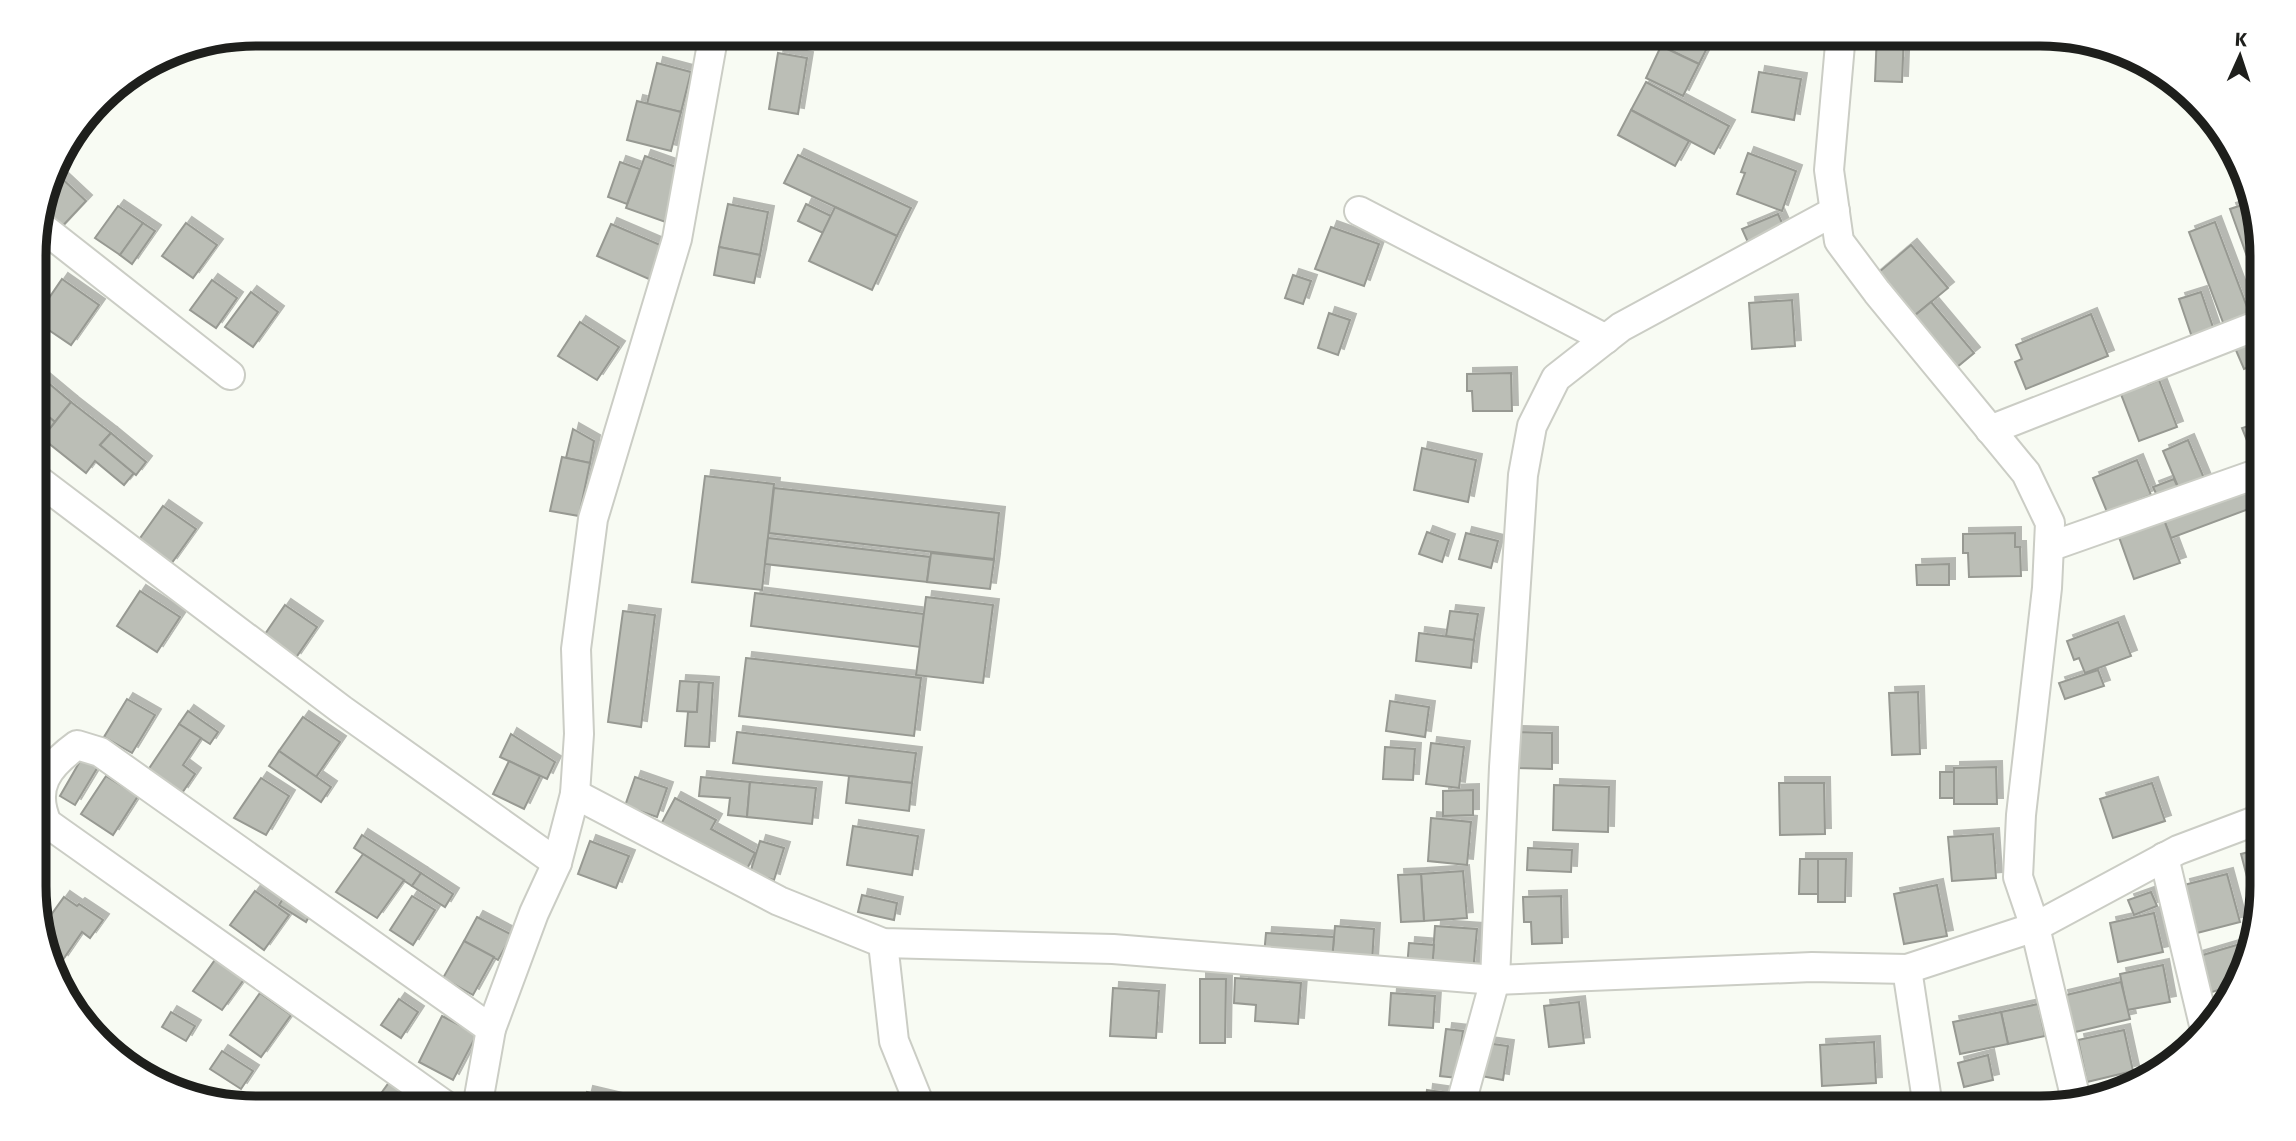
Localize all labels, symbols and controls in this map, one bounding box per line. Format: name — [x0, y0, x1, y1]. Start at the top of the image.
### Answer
north arrow — [2205, 21, 2275, 91]
text: K — [2234, 28, 2248, 51]

